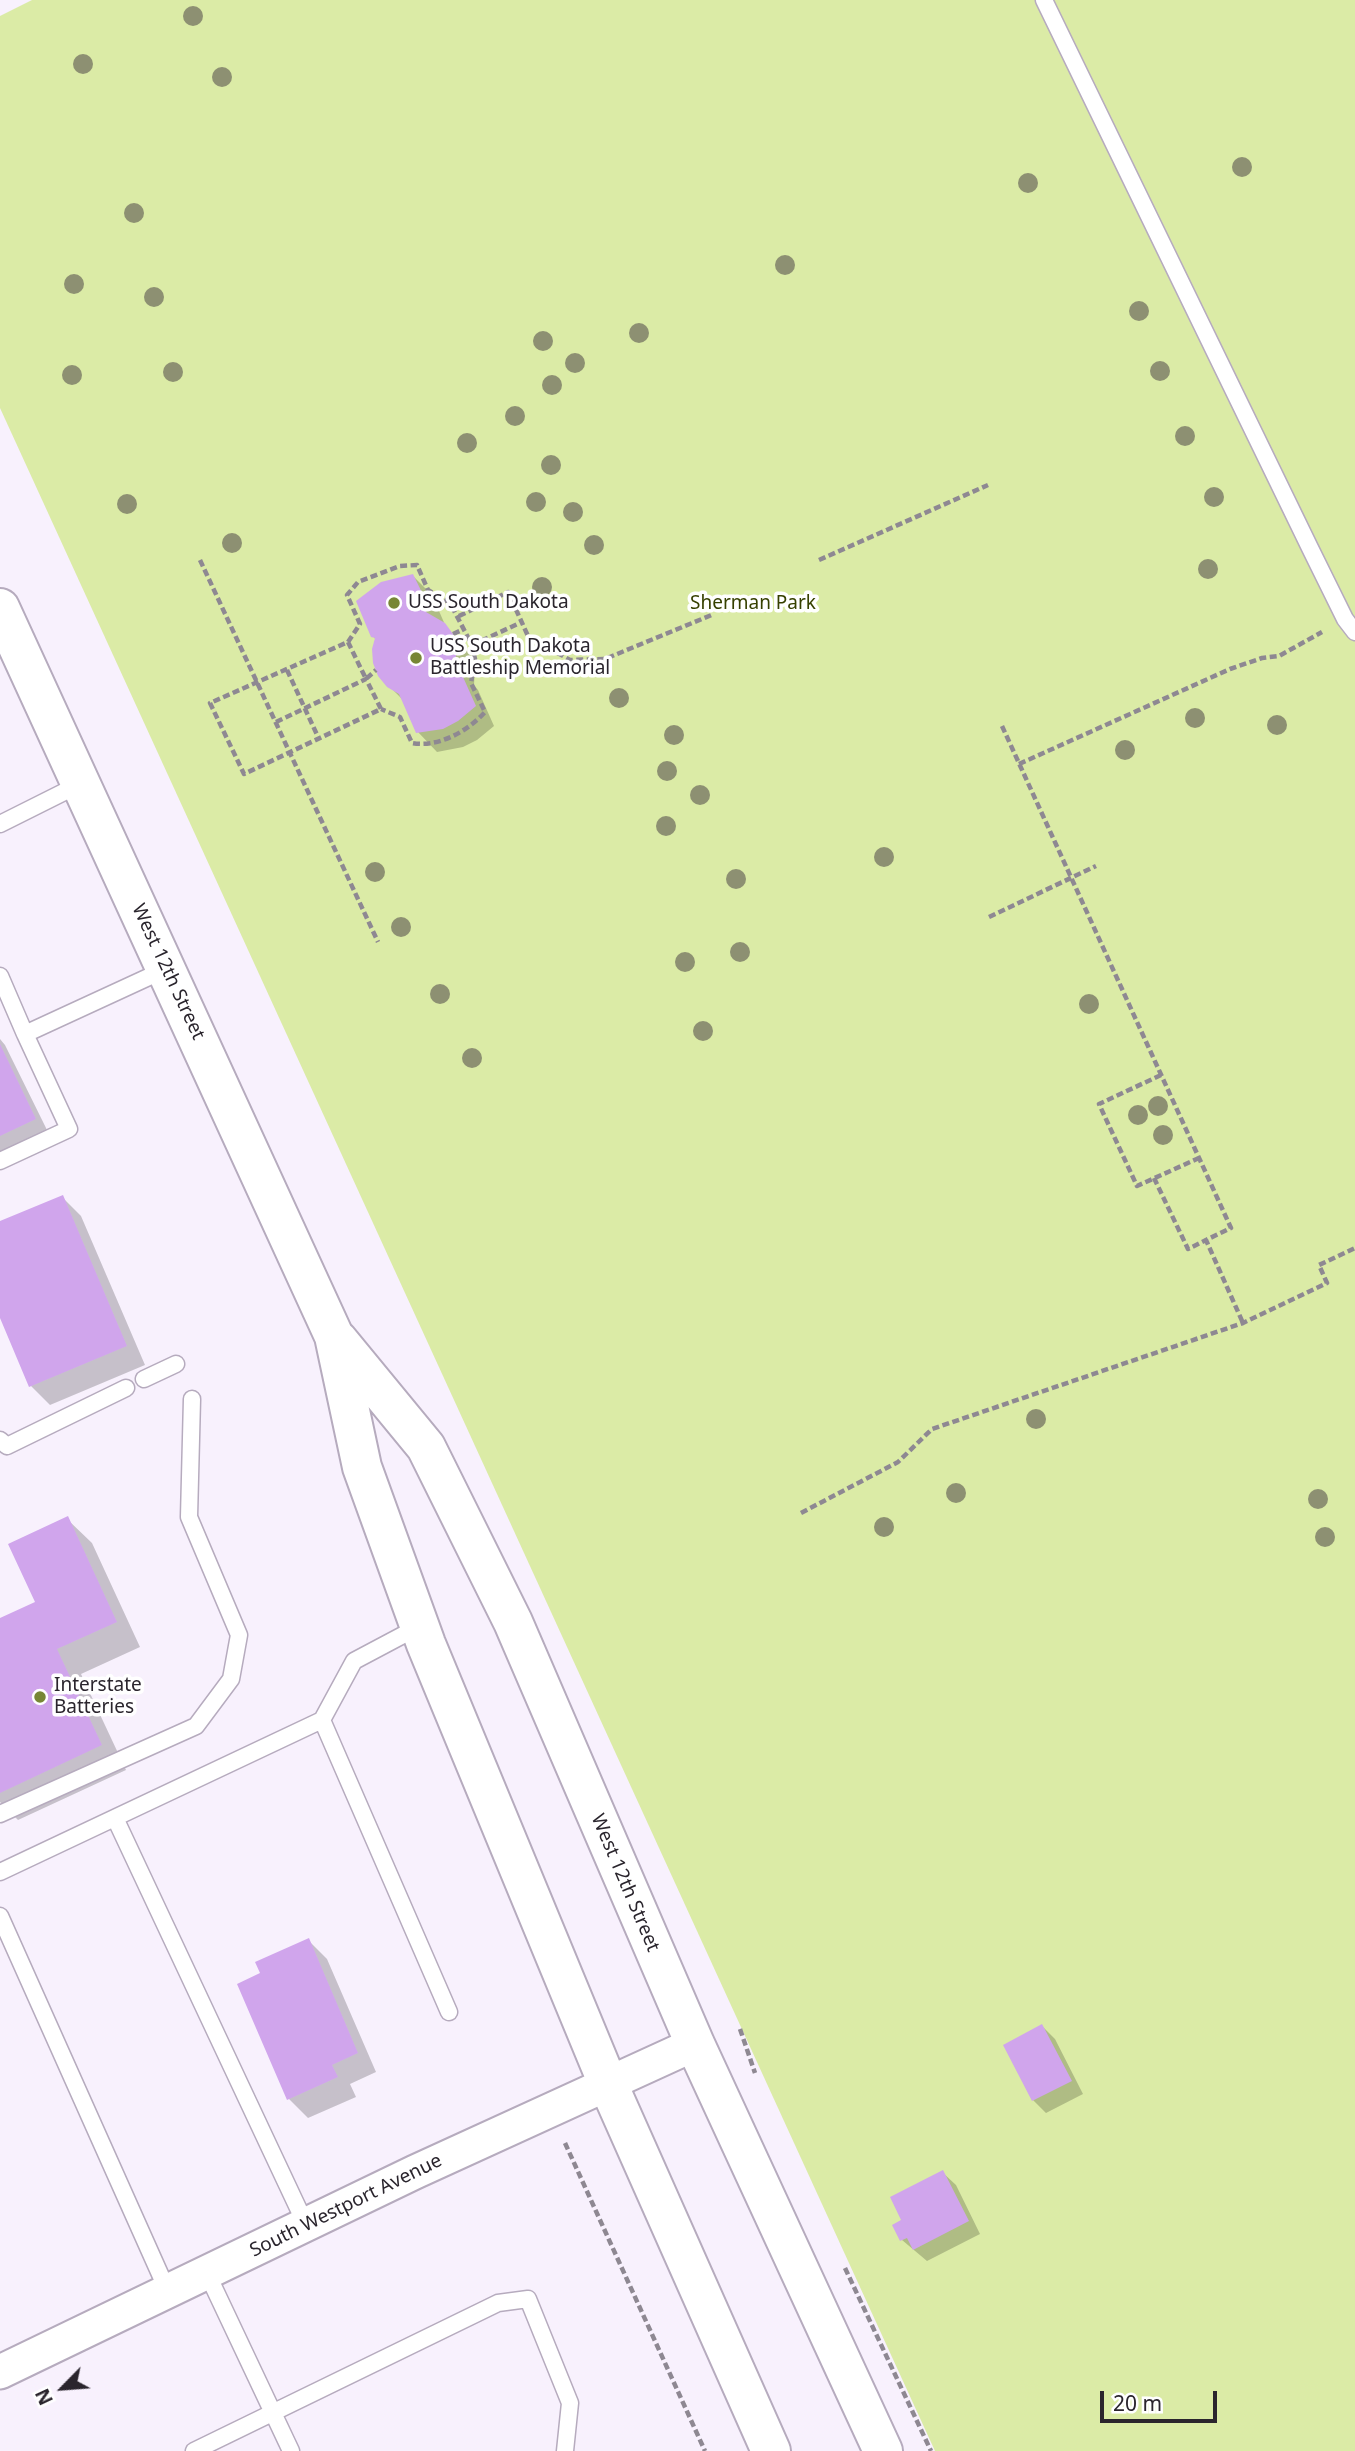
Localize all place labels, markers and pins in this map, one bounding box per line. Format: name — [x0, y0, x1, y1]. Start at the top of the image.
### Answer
place label: USS South Dakota — [408, 592, 569, 614]
marker: USS South Dakota — [386, 595, 402, 611]
place label: USS South Dakota Battleship Memorial — [430, 636, 610, 680]
marker: USS South Dakota Battleship Memorial — [408, 650, 424, 666]
place label: Interstate Batteries — [54, 1675, 142, 1719]
marker: Interstate Batteries — [32, 1689, 48, 1705]

